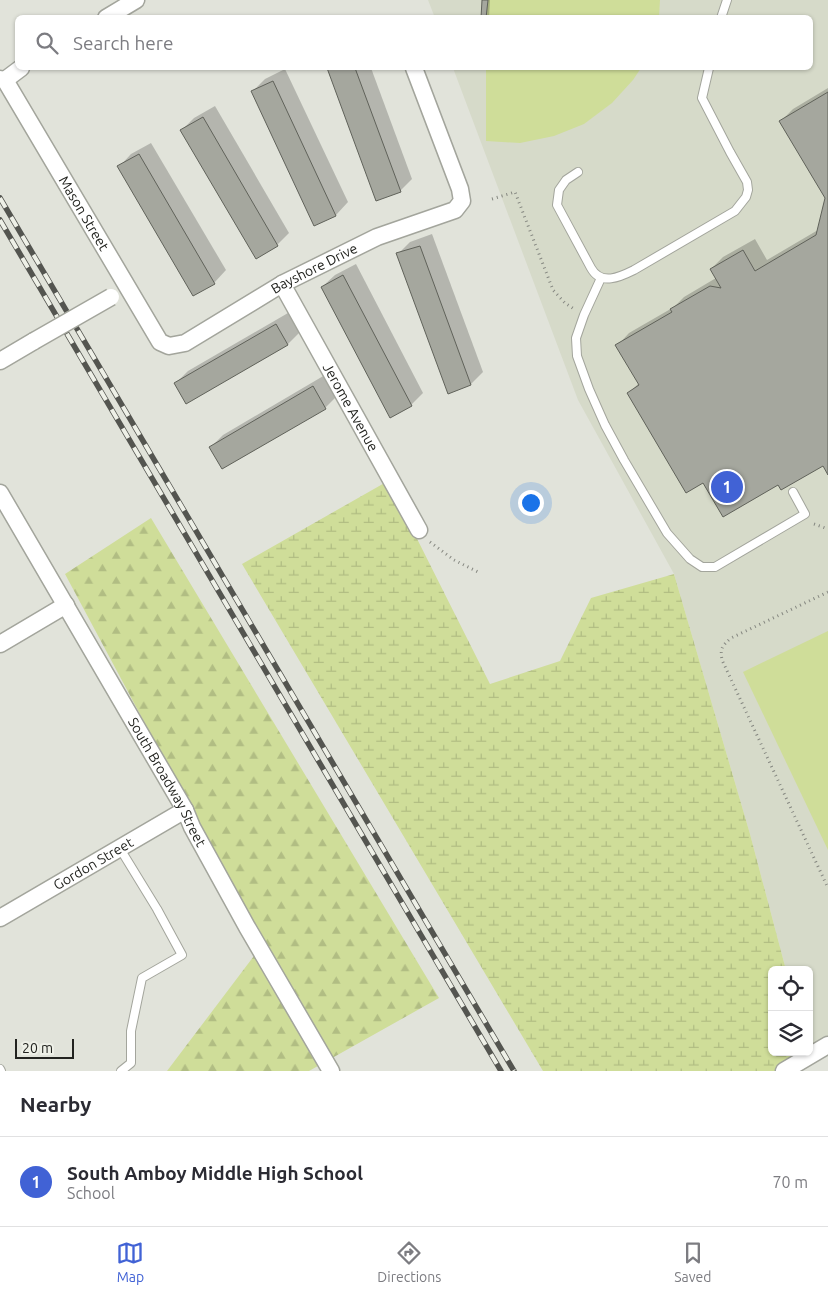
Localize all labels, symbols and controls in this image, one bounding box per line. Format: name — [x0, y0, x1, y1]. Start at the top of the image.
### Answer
search box — [15, 15, 813, 70]
icon: search — [33, 29, 61, 57]
text: Search here — [73, 32, 173, 54]
street label: Mason Street — [56, 173, 112, 254]
street label: Bayshore Drive — [268, 240, 360, 297]
street label: Jerome Avenue — [320, 360, 382, 454]
pin: 1 — [711, 468, 743, 506]
your location — [518, 490, 544, 516]
street label: South Broadway Street — [125, 715, 209, 850]
street label: Gordon Street — [51, 834, 136, 893]
map controls — [768, 966, 813, 1056]
button: locate — [768, 966, 813, 1011]
button: layers — [768, 1011, 813, 1056]
scale bar — [15, 1036, 74, 1059]
text: 20 m — [22, 1040, 53, 1056]
text: Nearby — [20, 1092, 91, 1116]
text: South Amboy Middle High School — [67, 1162, 363, 1184]
text: 1 — [31, 1173, 41, 1191]
text: 70 m — [772, 1173, 808, 1191]
text: School — [67, 1184, 115, 1202]
tab: Map — [116, 1239, 144, 1285]
tab: Directions — [377, 1239, 441, 1285]
tab: Saved — [674, 1239, 712, 1285]

